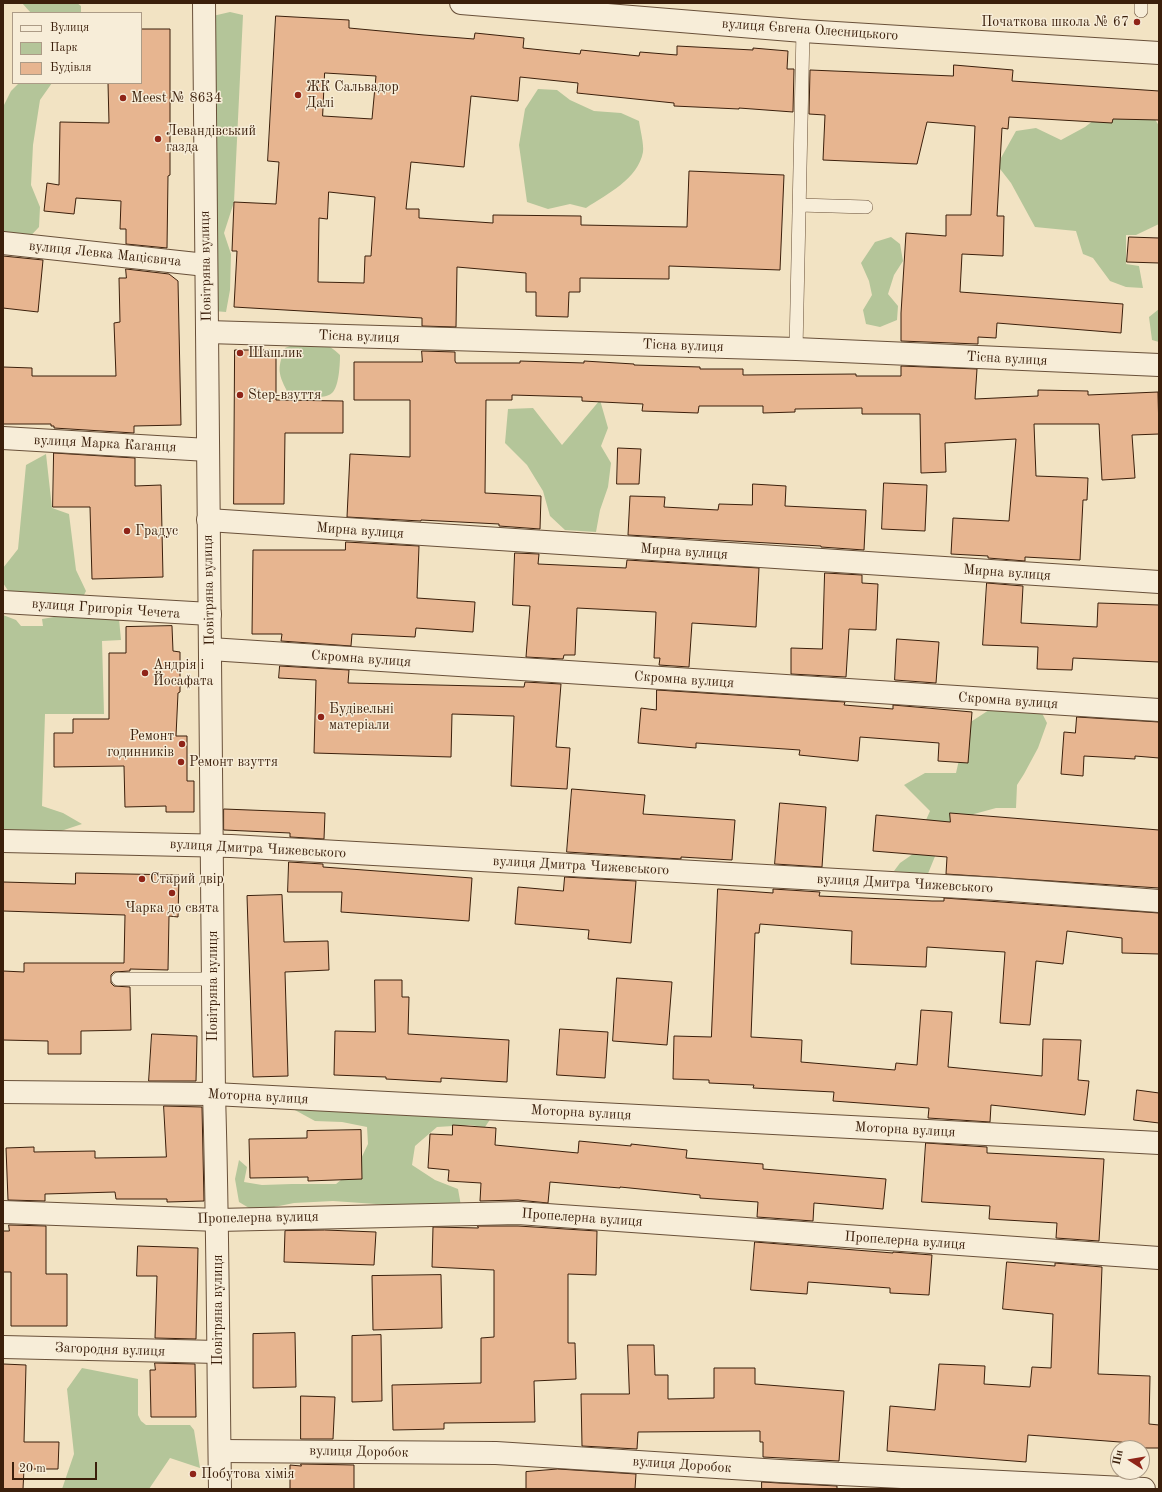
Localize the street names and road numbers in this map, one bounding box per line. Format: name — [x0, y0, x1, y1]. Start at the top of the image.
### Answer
street label: вулиця Євгена Олесницького — [721, 15, 899, 45]
street label: Повітряна вулиця — [197, 210, 215, 322]
street label: вулиця Левка Мацієвича — [28, 238, 182, 270]
street label: Тісна вулиця — [318, 327, 400, 347]
street label: Тісна вулиця — [642, 336, 724, 356]
street label: Тісна вулиця — [966, 348, 1048, 370]
street label: вулиця Марка Каганця — [33, 432, 177, 456]
street label: Мирна вулиця — [316, 520, 404, 542]
street label: Повітряна вулиця — [200, 534, 218, 646]
street label: Мирна вулиця — [640, 541, 728, 563]
street label: Мирна вулиця — [963, 562, 1051, 584]
street label: вулиця Григорія Чечета — [31, 595, 181, 623]
street label: Скромна вулиця — [310, 647, 412, 671]
street label: Скромна вулиця — [633, 668, 735, 692]
street label: Скромна вулиця — [957, 689, 1059, 713]
street label: вулиця Дмитра Чижевського — [169, 836, 347, 862]
street label: вулиця Дмитра Чижевського — [492, 853, 670, 879]
street label: вулиця Дмитра Чижевського — [816, 871, 994, 897]
street label: Повітряна вулиця — [205, 930, 221, 1042]
street label: Моторна вулиця — [207, 1086, 309, 1108]
street label: Моторна вулиця — [530, 1102, 632, 1124]
street label: Моторна вулиця — [854, 1119, 956, 1141]
street label: Пропелерна вулиця — [521, 1205, 643, 1231]
street label: Пропелерна вулиця — [197, 1209, 319, 1227]
street label: Пропелерна вулиця — [844, 1228, 966, 1254]
street label: Повітряна вулиця — [210, 1254, 226, 1366]
street label: Загородня вулиця — [55, 1340, 165, 1360]
street label: вулиця Доробок — [309, 1443, 409, 1461]
street label: вулиця Доробок — [632, 1453, 732, 1477]

